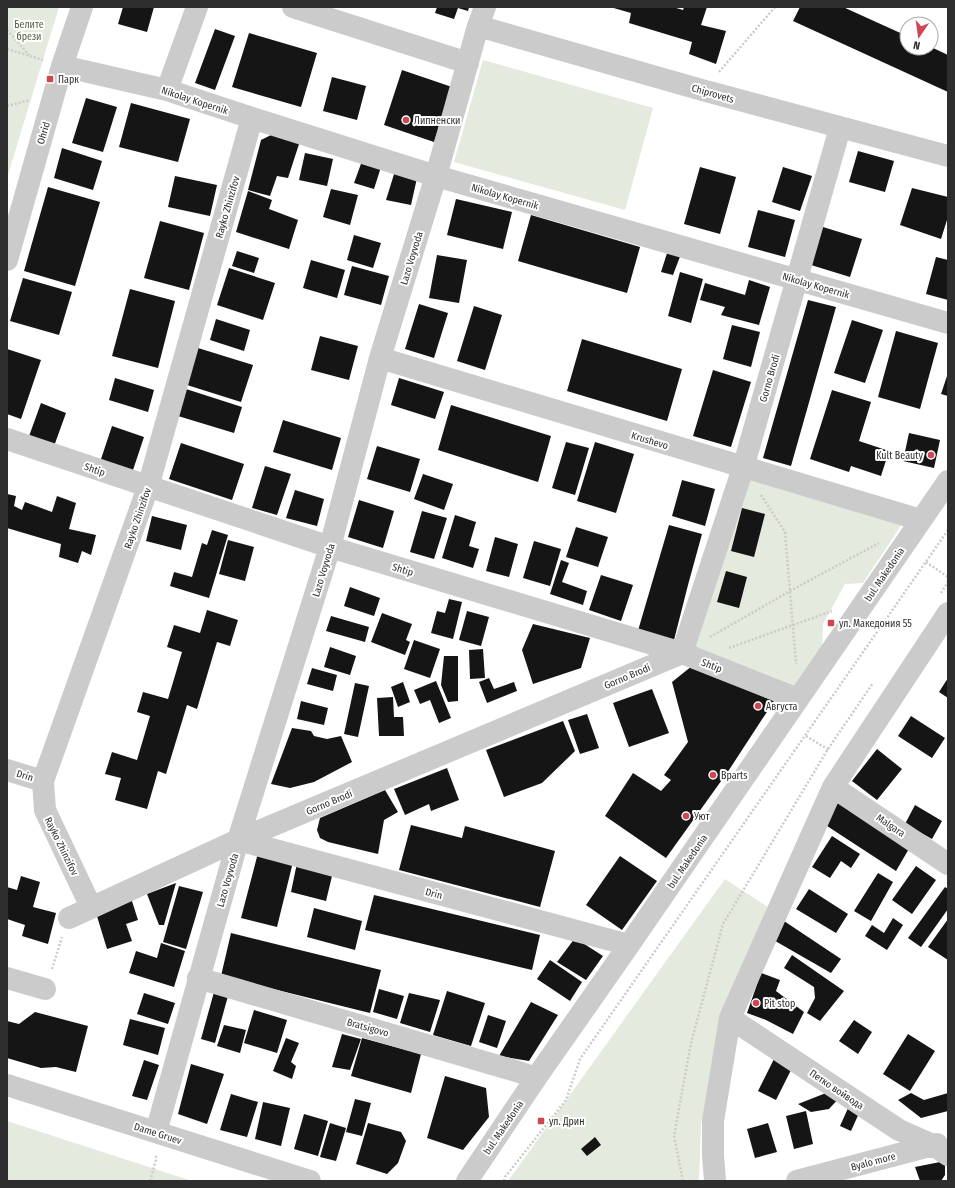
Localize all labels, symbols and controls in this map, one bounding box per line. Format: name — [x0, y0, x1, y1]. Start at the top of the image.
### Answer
north arrow — [899, 16, 939, 56]
park label: Белите брези — [14, 19, 44, 43]
text: N — [912, 38, 922, 52]
marker: Парк — [45, 74, 55, 84]
place label: Парк — [58, 74, 79, 86]
street label: Chiprovets — [690, 82, 735, 106]
street label: Nikolay Kopernik — [160, 85, 230, 117]
marker: Липненски — [401, 115, 411, 125]
place label: Липненски — [414, 115, 461, 127]
street label: Ohrid — [35, 121, 53, 146]
street label: Rayko Zhinzifov — [213, 175, 243, 240]
street label: Nikolay Kopernik — [470, 182, 540, 212]
street label: Lazo Voyvoda — [398, 230, 426, 286]
street label: Nikolay Kopernik — [781, 271, 851, 301]
street label: Gorno Brodi — [757, 353, 783, 404]
street label: Krushevo — [630, 430, 670, 452]
place label: Kult Beauty — [876, 450, 924, 462]
marker: Kult Beauty — [926, 450, 936, 460]
street label: Shtip — [83, 461, 107, 479]
street label: Rayko Zhinzifov — [122, 486, 154, 550]
street label: Lazo Voyvoda — [310, 542, 338, 598]
street label: bul. Makedonia — [862, 545, 907, 604]
street label: Shtip — [391, 561, 415, 579]
marker: ул. Македония 55 — [826, 618, 836, 628]
place label: ул. Македония 55 — [839, 618, 912, 630]
street label: Shtip — [700, 657, 724, 675]
street label: Gorno Brodi — [602, 662, 652, 692]
marker: Августа — [753, 701, 763, 711]
place label: Августа — [766, 701, 798, 713]
street label: Drin — [15, 768, 35, 784]
marker: Bparts — [708, 770, 718, 780]
place label: Bparts — [721, 770, 748, 782]
street label: Gorno Brodi — [304, 788, 354, 818]
marker: Уют — [681, 811, 691, 821]
place label: Уют — [693, 811, 710, 823]
street label: Malgara — [874, 812, 907, 840]
street label: Rayko Zhinzifov — [42, 815, 81, 878]
street label: bul. Makedonia — [665, 832, 710, 891]
street label: Lazo Voyvoda — [215, 852, 241, 908]
street label: Drin — [424, 886, 444, 902]
marker: Pit stop — [751, 998, 761, 1008]
place label: Pit stop — [764, 998, 795, 1010]
street label: Bratsigovo — [345, 1016, 390, 1040]
street label: Петко войвода — [807, 1067, 866, 1112]
street label: bul. Makedonia — [481, 1098, 526, 1157]
marker: ул. Дрин — [536, 1116, 546, 1126]
place label: ул. Дрин — [549, 1116, 585, 1128]
street label: Dame Gruev — [132, 1121, 184, 1147]
street label: Byalo more — [850, 1150, 897, 1174]

